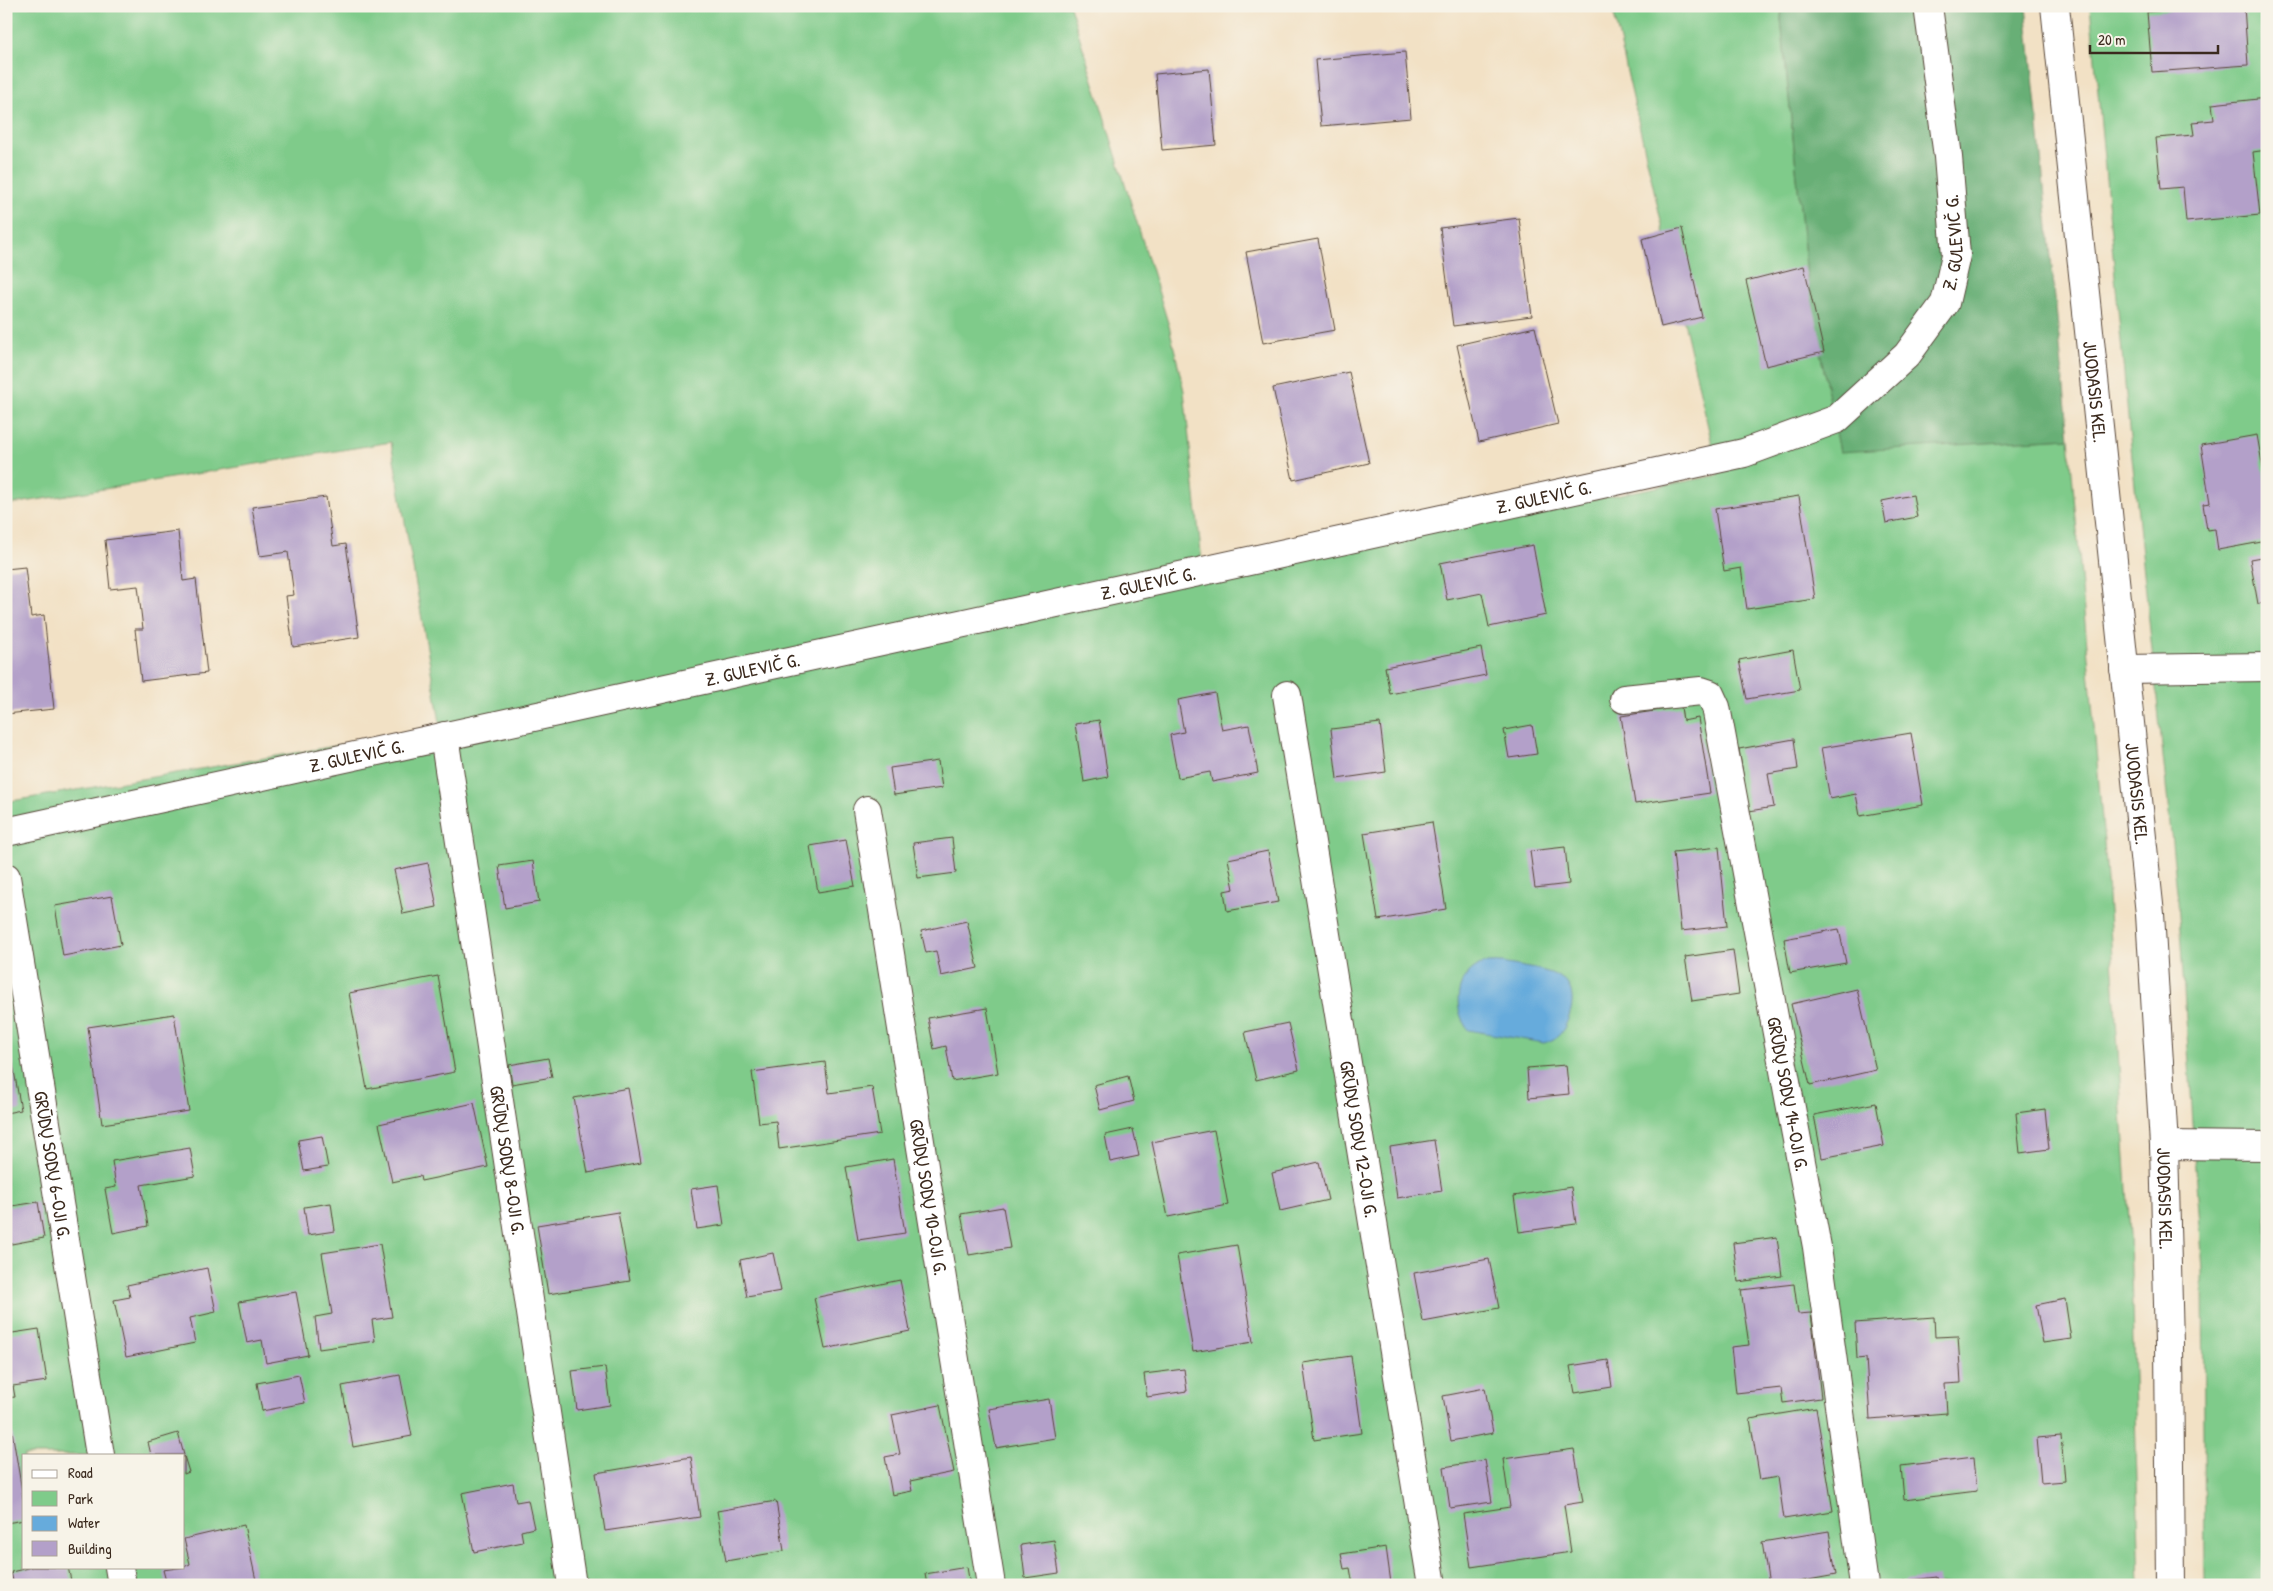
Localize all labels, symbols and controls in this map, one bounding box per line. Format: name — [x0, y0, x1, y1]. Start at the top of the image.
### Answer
scale bar — [2090, 22, 2218, 54]
text: 20 m — [2098, 29, 2125, 50]
street label: Z. GULEVIČ G. — [1935, 193, 1969, 293]
street label: JUODASIS KEL. — [2077, 340, 2114, 444]
street label: Z. GULEVIČ G. — [1494, 474, 1594, 520]
street label: Z. GULEVIČ G. — [1098, 560, 1198, 606]
street label: Z. GULEVIČ G. — [703, 646, 802, 692]
street label: Z. GULEVIČ G. — [307, 733, 407, 778]
street label: JUODASIS KEL. — [2119, 742, 2156, 846]
street label: GRŪDŲ SODŲ 14-OJI G. — [1761, 1015, 1816, 1173]
street label: GRŪDŲ SODŲ 12-OJI G. — [1334, 1059, 1385, 1219]
street label: GRŪDŲ SODŲ 8-OJI G. — [484, 1084, 532, 1237]
street label: GRŪDŲ SODŲ 6-OJI G. — [28, 1089, 78, 1241]
street label: GRŪDŲ SODŲ 10-OJI G. — [904, 1117, 954, 1277]
street label: JUODASIS KEL. — [2151, 1147, 2180, 1250]
legend — [22, 1454, 185, 1568]
text: Road — [68, 1462, 93, 1483]
text: Park — [68, 1488, 93, 1509]
text: Water — [68, 1512, 100, 1533]
text: Building — [68, 1538, 112, 1559]

